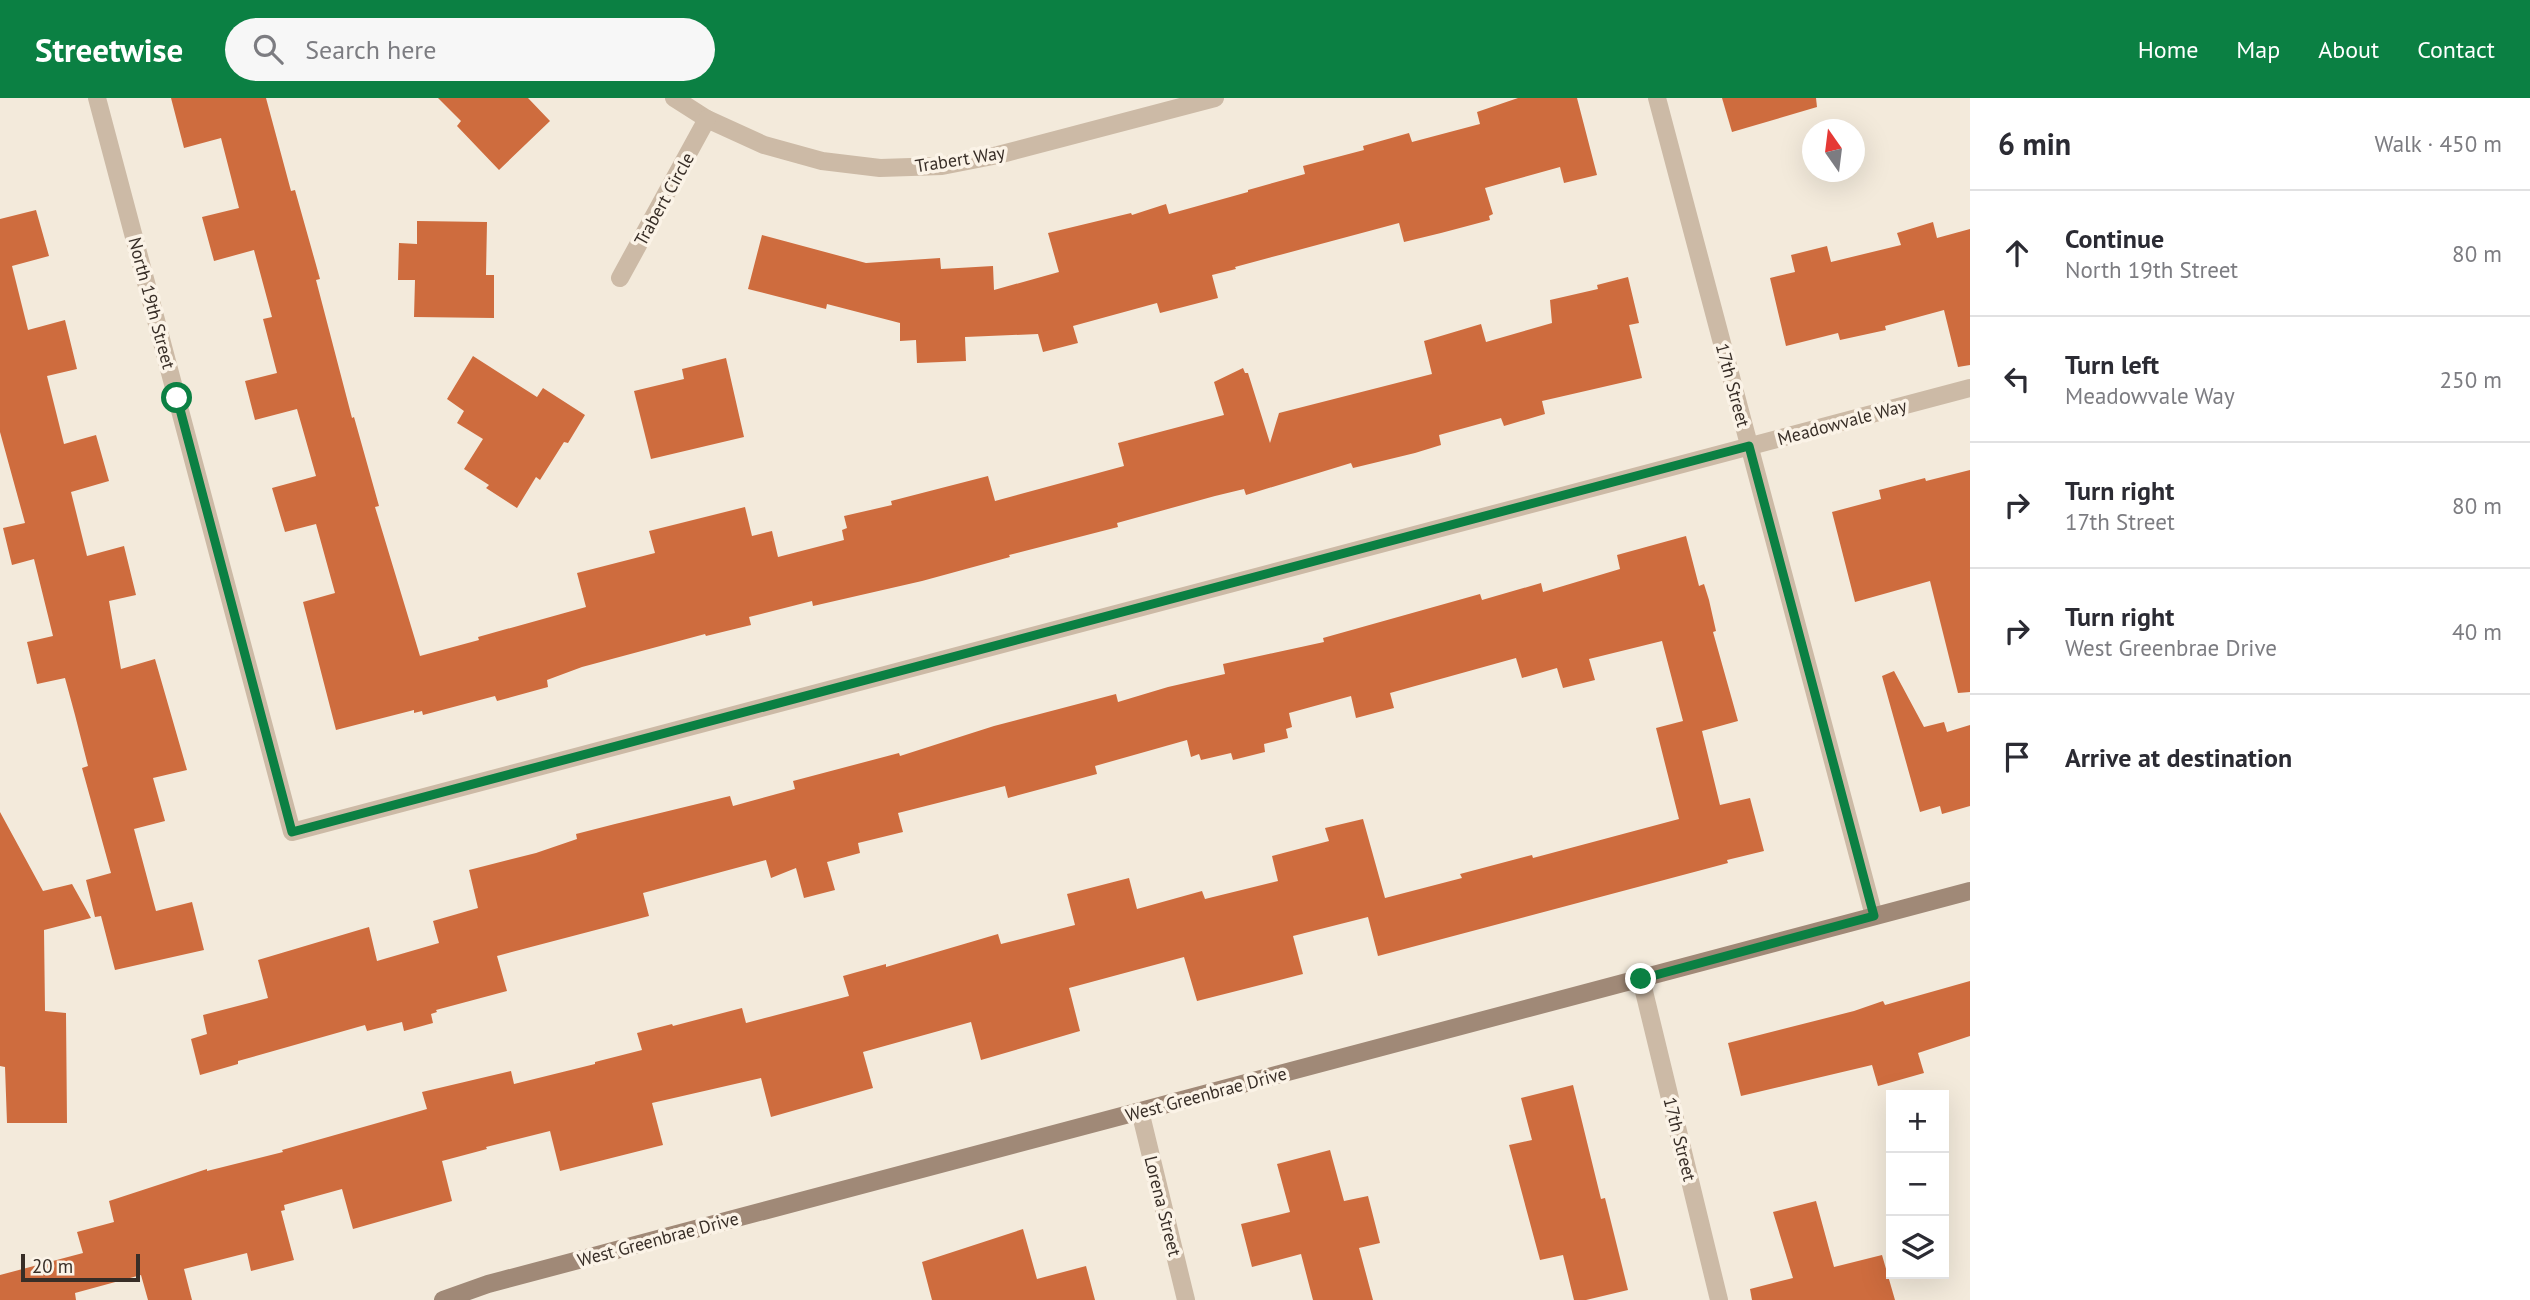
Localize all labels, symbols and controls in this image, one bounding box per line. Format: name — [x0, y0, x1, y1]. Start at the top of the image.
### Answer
search box — [225, 18, 715, 81]
text: Streetwise — [35, 28, 183, 71]
icon: search — [249, 30, 287, 68]
text: Search here — [305, 33, 436, 66]
text: Home — [2138, 34, 2198, 65]
text: Map — [2236, 34, 2280, 65]
text: About — [2318, 34, 2379, 65]
text: Contact — [2417, 34, 2495, 65]
north arrow — [1802, 119, 1865, 182]
text: 6 min — [1998, 124, 2071, 163]
text: Walk · 450 m — [2375, 129, 2502, 158]
street label: Trabert Way — [913, 140, 1007, 177]
street label: Trabert Circle — [629, 148, 699, 250]
text: Continue — [2065, 222, 2164, 255]
icon: ahead — [1998, 234, 2036, 272]
street label: North 19th Street — [123, 235, 181, 371]
text: 80 m — [2452, 239, 2502, 268]
text: North 19th Street — [2065, 255, 2238, 284]
street label: 17th Street — [1711, 341, 1755, 429]
text: Turn left — [2065, 348, 2159, 381]
icon: left — [1998, 360, 2036, 398]
text: 250 m — [2440, 365, 2502, 394]
text: Meadowvale Way — [2065, 381, 2235, 410]
route start — [161, 382, 192, 413]
street label: Meadowvale Way — [1775, 394, 1910, 450]
text: Turn right — [2065, 474, 2174, 507]
icon: right — [1998, 486, 2036, 524]
text: 80 m — [2452, 491, 2502, 520]
text: 17th Street — [2065, 507, 2175, 536]
text: Turn right — [2065, 600, 2174, 633]
icon: right — [1998, 612, 2036, 650]
text: 40 m — [2452, 617, 2502, 646]
text: West Greenbrae Drive — [2065, 633, 2277, 662]
icon: arrive — [1998, 738, 2036, 776]
text: Arrive at destination — [2065, 741, 2292, 774]
route end — [1625, 963, 1656, 994]
street label: West Greenbrae Drive — [1123, 1061, 1289, 1127]
map controls — [1886, 1090, 1949, 1279]
button: + — [1886, 1090, 1949, 1153]
street label: 17th Street — [1658, 1095, 1702, 1183]
street label: Lorena Street — [1139, 1153, 1187, 1259]
button: − — [1886, 1153, 1949, 1216]
street label: West Greenbrae Drive — [575, 1206, 741, 1272]
button: layers — [1886, 1216, 1949, 1279]
scale bar — [21, 1251, 140, 1283]
text: 20 m — [32, 1254, 73, 1278]

